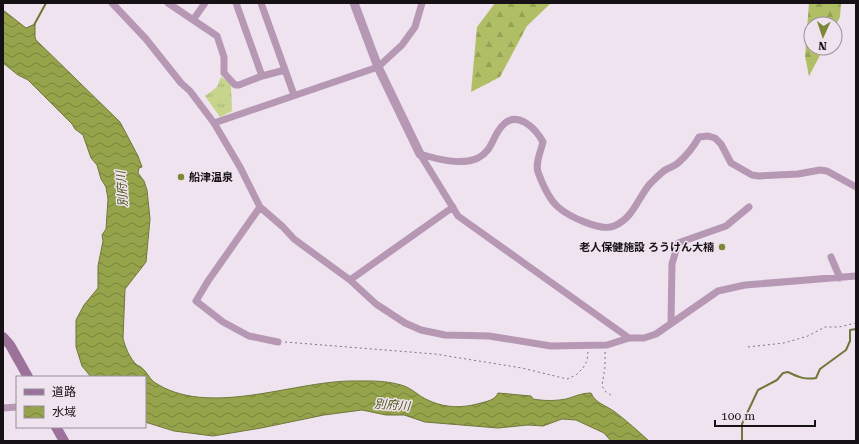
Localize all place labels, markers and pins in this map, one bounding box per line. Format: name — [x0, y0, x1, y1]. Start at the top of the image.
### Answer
place label: 船津温泉 — [189, 171, 233, 184]
marker: 船津温泉 — [176, 172, 186, 182]
place label: 老人保健施設 ろうけん大楠 — [579, 241, 714, 254]
marker: 老人保健施設 ろうけん大楠 — [717, 242, 727, 252]

